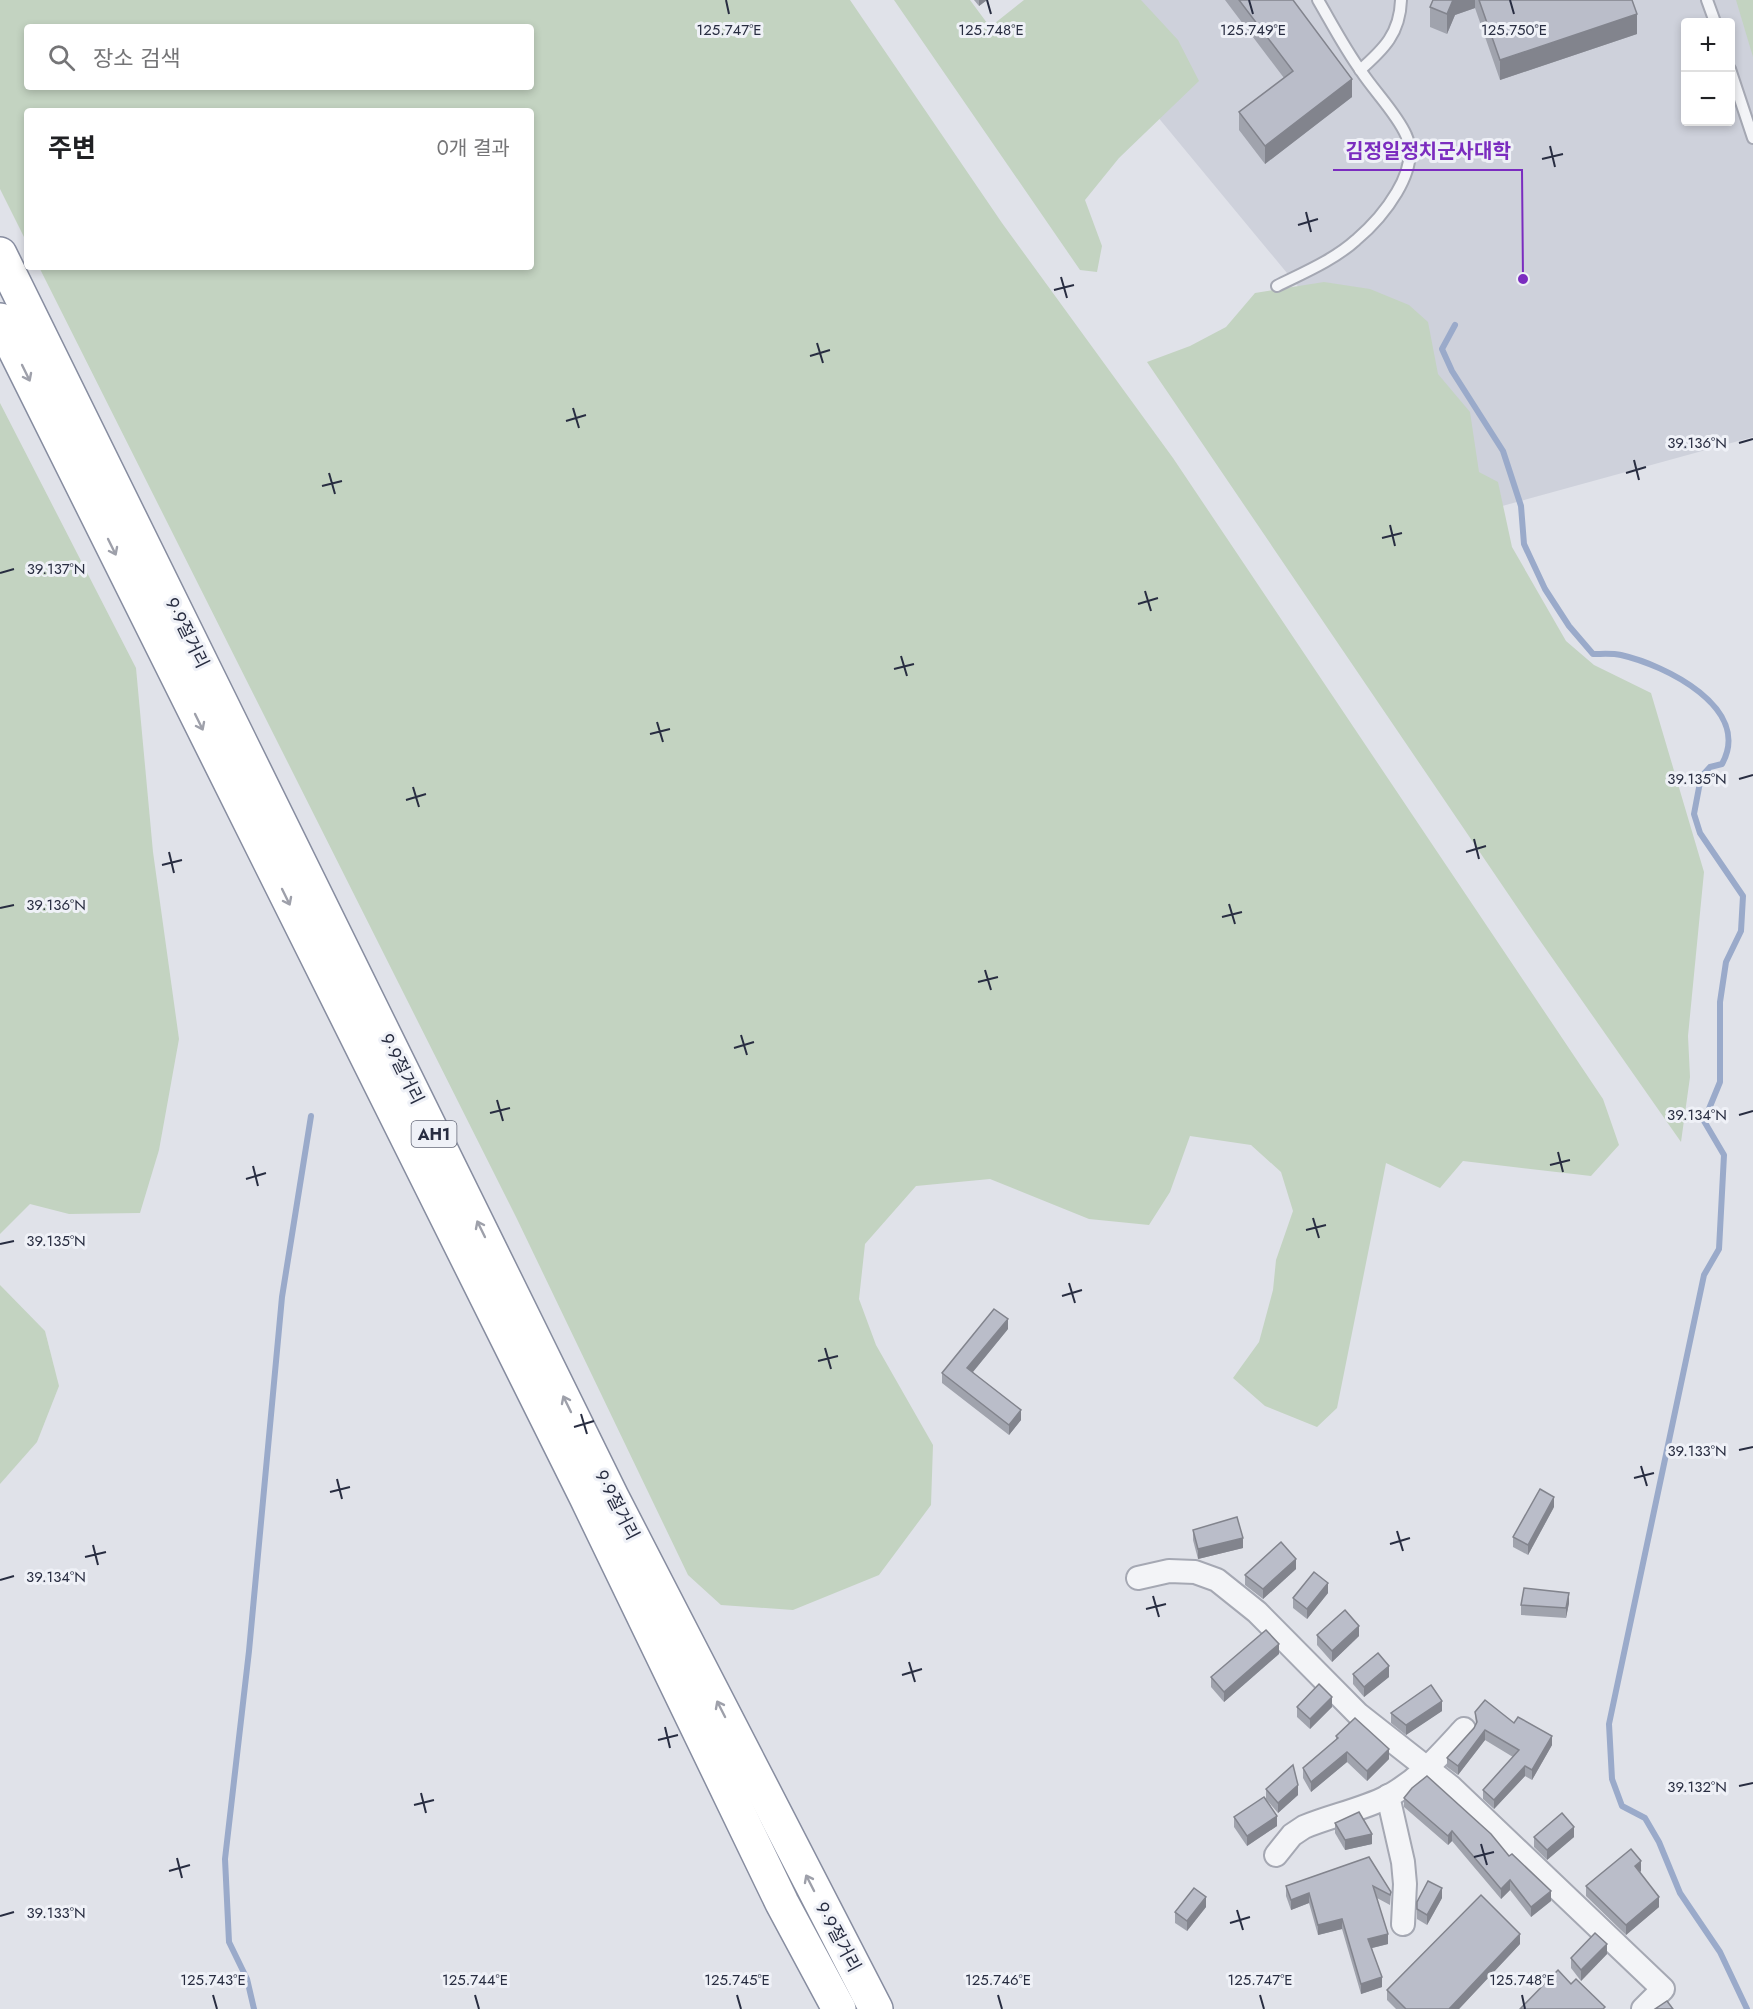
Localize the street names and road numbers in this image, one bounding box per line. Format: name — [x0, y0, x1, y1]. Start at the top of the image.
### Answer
street label: 9·9절거리 — [159, 593, 215, 673]
street label: 9·9절거리 — [374, 1029, 430, 1109]
road number: AH1 — [412, 1121, 456, 1147]
street label: 9·9절거리 — [588, 1465, 646, 1545]
street label: 9·9절거리 — [809, 1897, 867, 1977]

